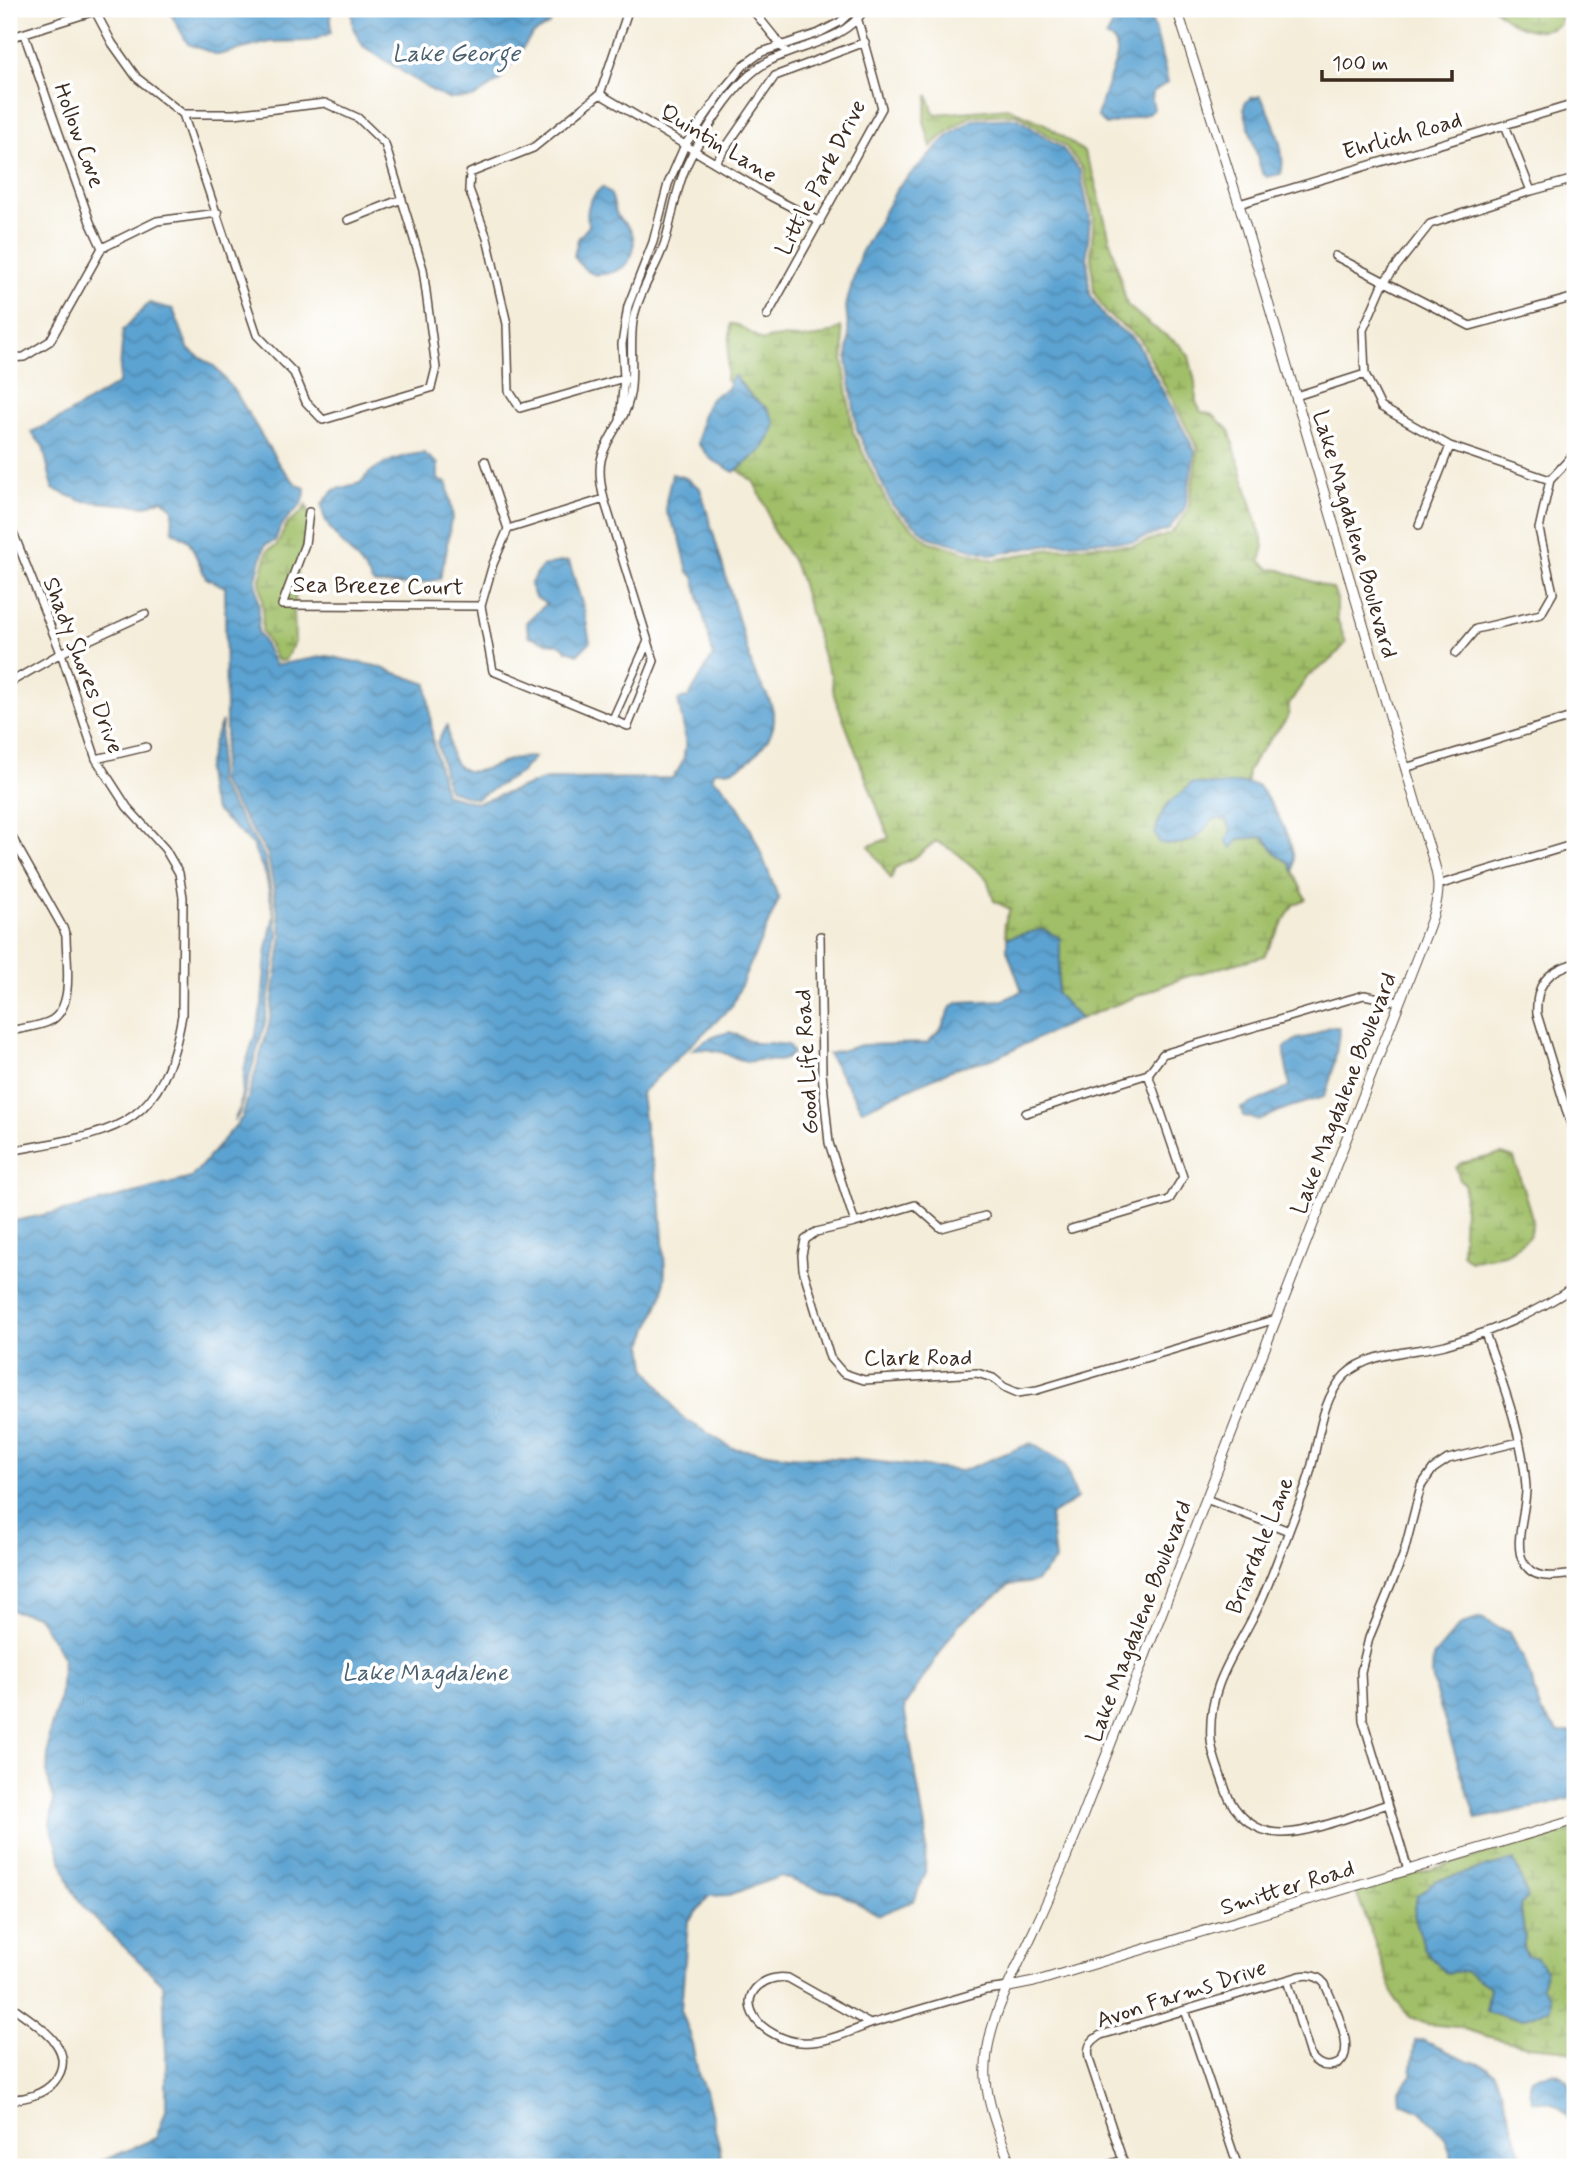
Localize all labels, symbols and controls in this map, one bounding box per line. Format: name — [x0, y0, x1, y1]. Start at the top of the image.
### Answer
scale bar — [1322, 38, 1451, 82]
water label: Lake George — [392, 39, 521, 73]
text: 100 m — [1332, 50, 1388, 78]
street label: Hollow Cove — [45, 79, 111, 192]
street label: Little Park Drive — [770, 95, 874, 261]
street label: Quintin Lane — [654, 98, 782, 191]
street label: Ehrlich Road — [1339, 106, 1466, 168]
street label: Lake Magdalene Boulevard — [1304, 407, 1404, 662]
street label: Sea Breeze Court — [292, 571, 464, 603]
street label: Shady Shores Drive — [35, 573, 130, 758]
street label: Lake Magdalene Boulevard — [1285, 969, 1405, 1219]
street label: Good Life Road — [789, 988, 827, 1135]
street label: Clark Road — [864, 1344, 972, 1374]
street label: Briardale Lane — [1220, 1473, 1302, 1619]
street label: Lake Magdalene Boulevard — [1080, 1497, 1200, 1747]
water label: Lake Magdalene — [342, 1658, 509, 1689]
street label: Smitter Road — [1217, 1854, 1358, 1924]
street label: Avon Farms Drive — [1093, 1953, 1271, 2037]

